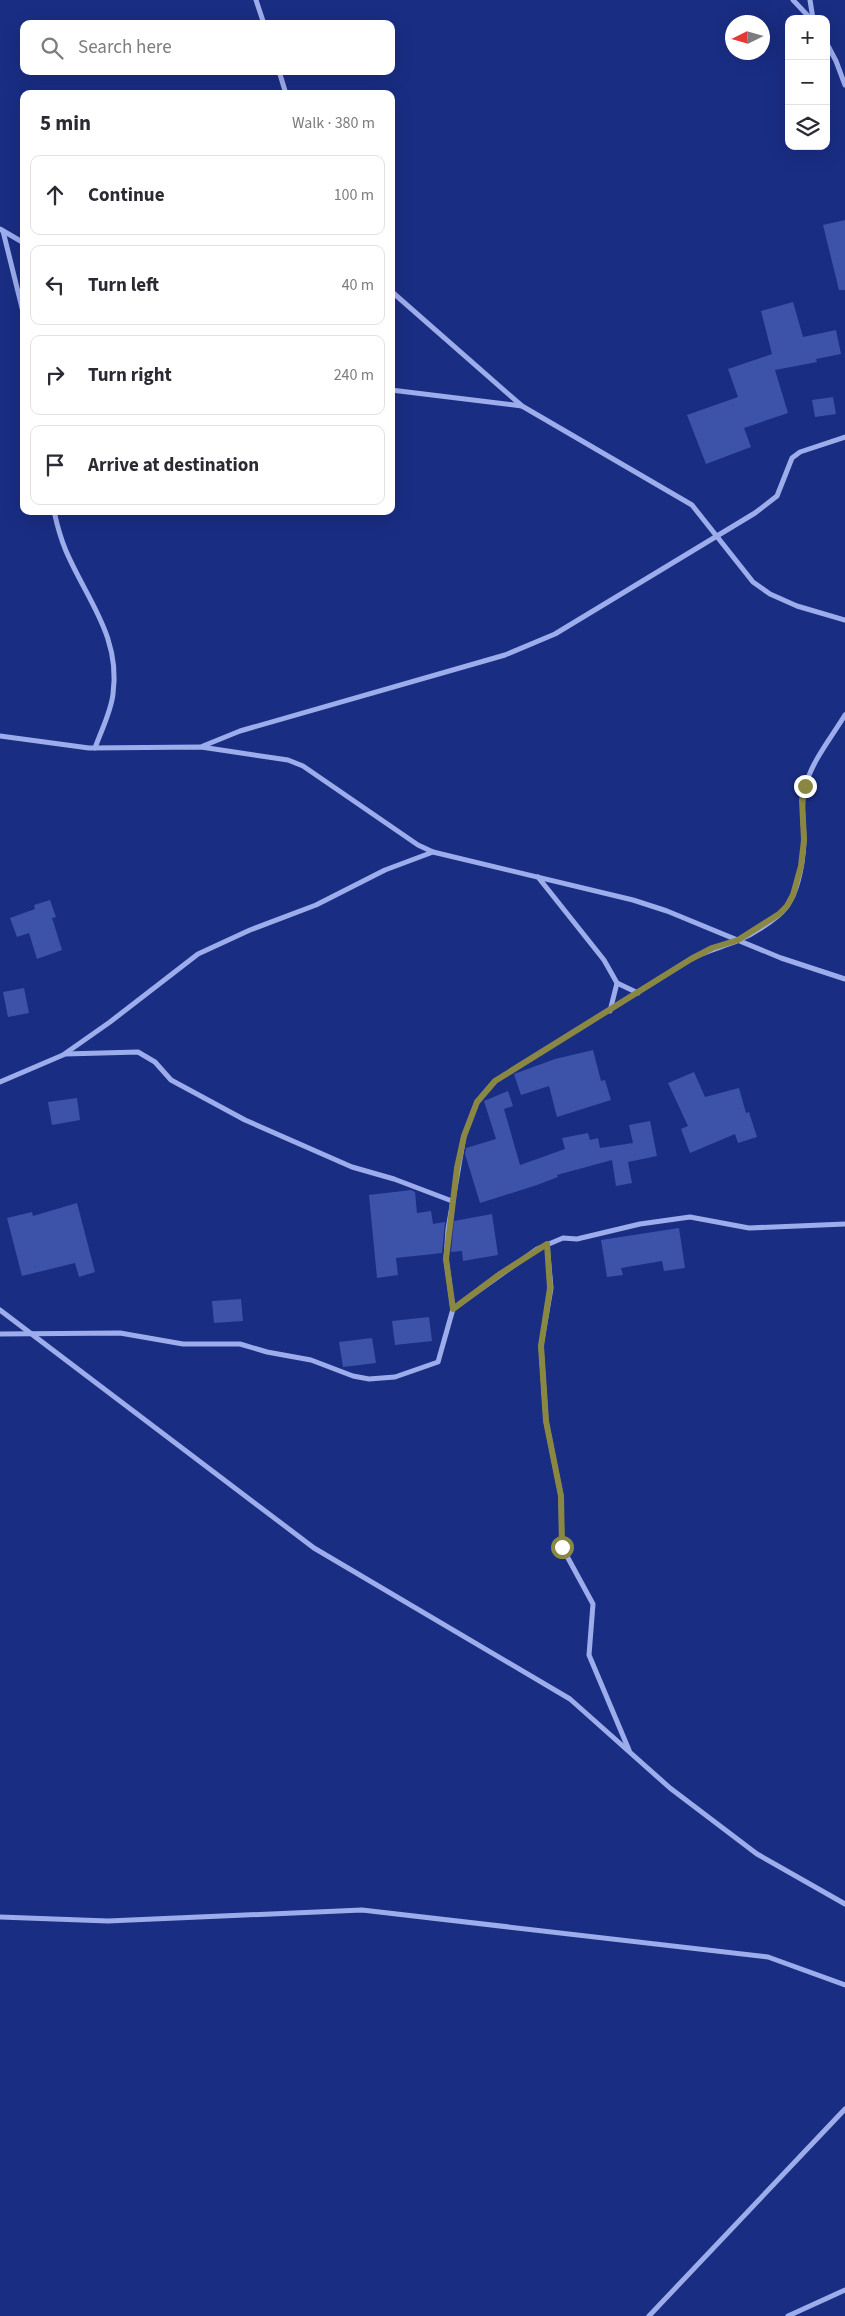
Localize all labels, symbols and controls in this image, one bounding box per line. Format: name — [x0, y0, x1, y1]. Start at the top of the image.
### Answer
north arrow — [725, 15, 770, 60]
map controls — [785, 15, 830, 150]
button: + — [785, 15, 830, 60]
search box — [20, 20, 395, 75]
icon: search — [38, 34, 66, 62]
text: Search here — [78, 34, 172, 61]
button: − — [785, 60, 830, 105]
button: layers — [785, 105, 830, 150]
text: 5 min — [40, 108, 91, 138]
text: Walk · 380 m — [292, 112, 375, 134]
icon: ahead — [41, 181, 69, 209]
text: Continue — [88, 182, 165, 209]
text: 100 m — [334, 184, 374, 206]
icon: left — [41, 271, 69, 299]
text: Turn left — [88, 272, 159, 299]
text: 40 m — [342, 274, 374, 296]
icon: right — [41, 361, 69, 389]
text: Turn right — [88, 362, 172, 389]
text: 240 m — [334, 364, 374, 386]
icon: arrive — [41, 451, 69, 479]
text: Arrive at destination — [88, 452, 259, 479]
route end — [794, 775, 817, 798]
route start — [551, 1536, 574, 1559]

